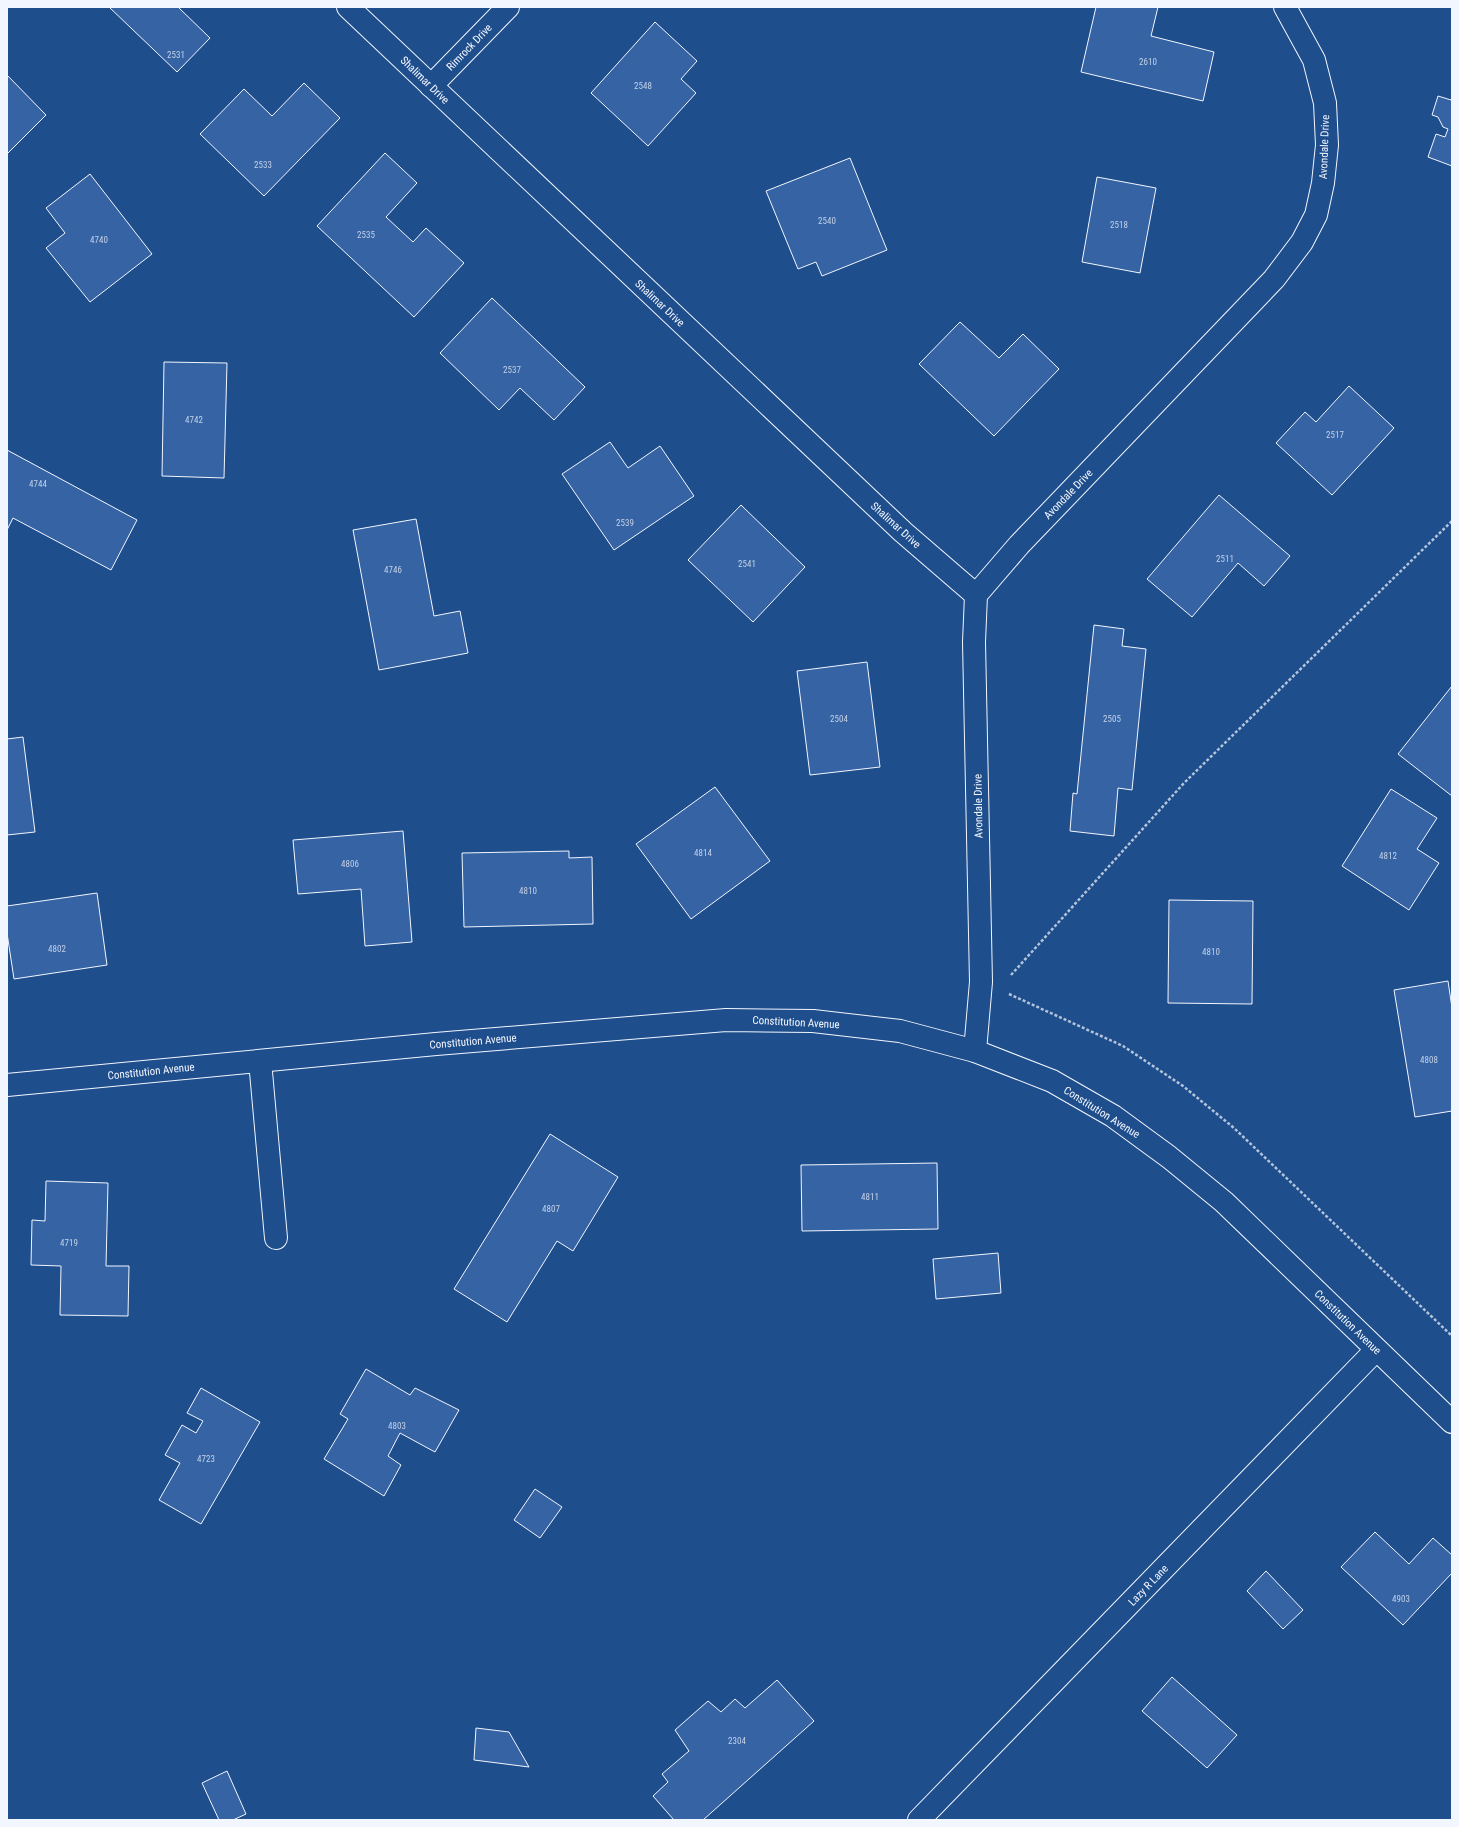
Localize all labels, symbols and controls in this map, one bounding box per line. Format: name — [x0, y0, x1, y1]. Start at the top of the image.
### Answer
street label: Rimrock Drive — [444, 21, 495, 73]
house number: 2531 — [167, 50, 185, 60]
street label: Shalimar Drive — [398, 54, 452, 107]
house number: 2610 — [1139, 57, 1157, 67]
house number: 2548 — [634, 81, 652, 91]
street label: Avondale Drive — [1317, 115, 1332, 179]
house number: 2533 — [254, 160, 272, 170]
house number: 2540 — [818, 216, 836, 226]
house number: 2518 — [1110, 220, 1128, 230]
house number: 2535 — [357, 230, 375, 240]
house number: 4740 — [90, 235, 108, 245]
street label: Shalimar Drive — [632, 277, 687, 330]
house number: 2537 — [503, 365, 521, 375]
house number: 4742 — [185, 415, 203, 425]
house number: 2517 — [1326, 430, 1344, 440]
street label: Avondale Drive — [1041, 467, 1095, 522]
house number: 4744 — [29, 479, 47, 489]
street label: Shalimar Drive — [868, 500, 923, 551]
house number: 2539 — [616, 518, 634, 528]
house number: 2511 — [1216, 554, 1234, 564]
house number: 2541 — [738, 559, 756, 569]
house number: 4746 — [384, 565, 402, 575]
house number: 2504 — [830, 714, 848, 724]
house number: 2505 — [1103, 714, 1121, 724]
street label: Avondale Drive — [971, 774, 986, 838]
house number: 4814 — [694, 848, 712, 858]
house number: 4812 — [1379, 851, 1397, 861]
house number: 4806 — [341, 859, 359, 869]
house number: 4810 — [519, 886, 537, 896]
house number: 4802 — [48, 944, 66, 954]
house number: 4810 — [1202, 947, 1220, 957]
street label: Constitution Avenue — [752, 1014, 840, 1031]
street label: Constitution Avenue — [429, 1031, 517, 1052]
house number: 4808 — [1420, 1055, 1438, 1065]
street label: Constitution Avenue — [107, 1060, 195, 1083]
street label: Constitution Avenue — [1061, 1084, 1142, 1141]
house number: 4811 — [861, 1192, 879, 1202]
house number: 4807 — [542, 1204, 560, 1214]
house number: 4719 — [60, 1238, 78, 1248]
street label: Constitution Avenue — [1312, 1287, 1384, 1357]
house number: 4803 — [388, 1421, 406, 1431]
house number: 4723 — [197, 1454, 215, 1464]
street label: Lazy R Lane — [1126, 1562, 1171, 1608]
house number: 4903 — [1392, 1594, 1410, 1604]
house number: 2304 — [728, 1736, 746, 1746]

